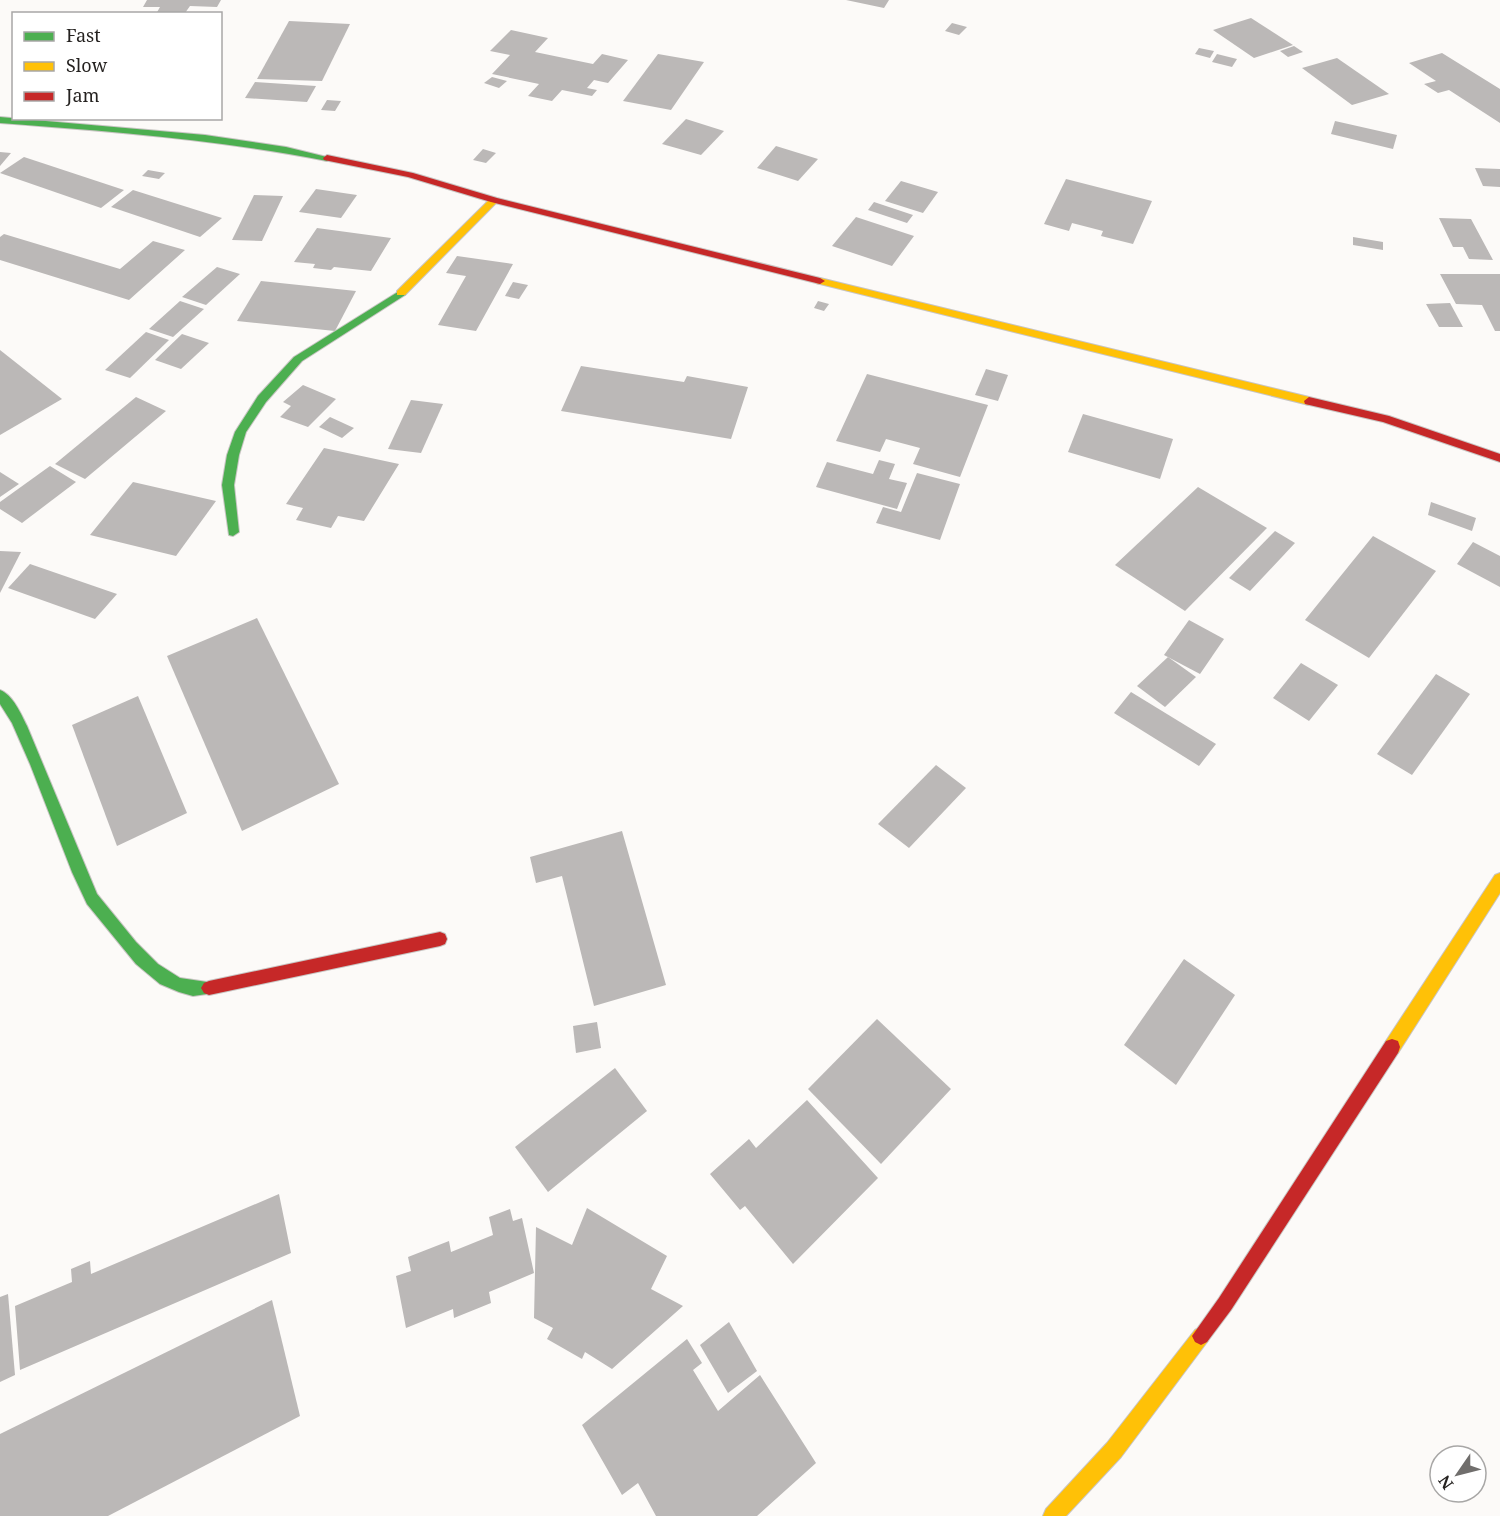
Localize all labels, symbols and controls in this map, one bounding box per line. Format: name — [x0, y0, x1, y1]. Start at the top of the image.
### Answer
legend — [12, 12, 222, 120]
text: Fast — [66, 23, 101, 47]
text: Slow — [66, 53, 108, 77]
text: Jam — [65, 83, 100, 107]
north arrow — [1428, 1444, 1488, 1504]
text: N — [1433, 1471, 1458, 1494]

